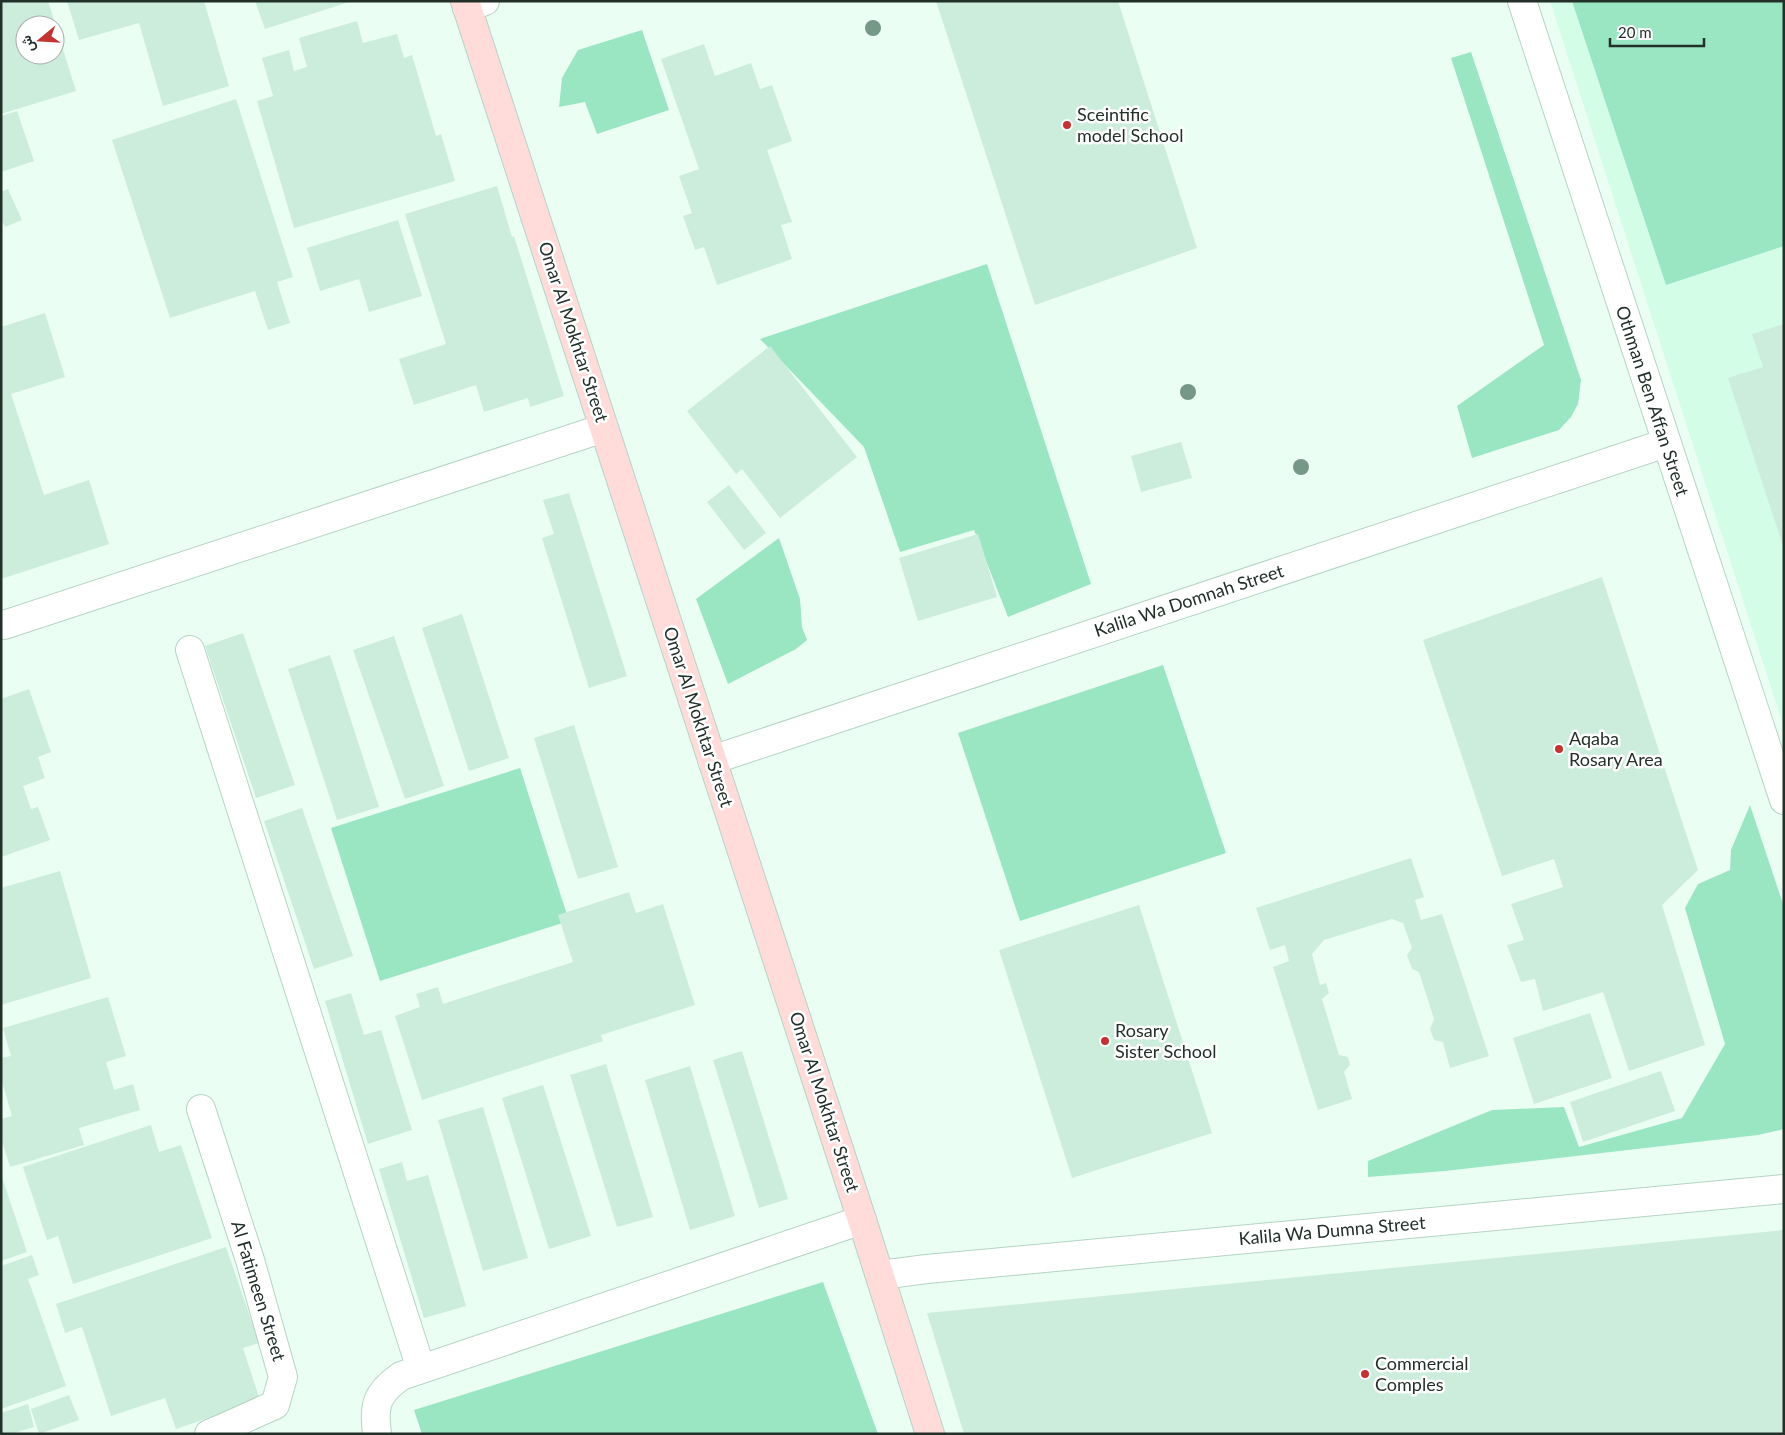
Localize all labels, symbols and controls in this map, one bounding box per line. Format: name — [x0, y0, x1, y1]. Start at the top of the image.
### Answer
north arrow — [15, 15, 65, 65]
scale bar — [1610, 15, 1704, 47]
text: 20 m — [1618, 23, 1652, 41]
text: ش — [16, 33, 39, 55]
place label: Sceintific model School — [1077, 103, 1183, 146]
marker: Sceintific model School — [1061, 119, 1073, 131]
street label: Omar Al Mokhtar Street — [534, 239, 614, 425]
street label: Othman Ben Affan Street — [1612, 303, 1694, 499]
street label: Kalila Wa Domnah Street — [1091, 559, 1287, 641]
street label: Omar Al Mokhtar Street — [659, 624, 739, 810]
place label: Aqaba Rosary Area — [1569, 727, 1663, 770]
marker: Aqaba Rosary Area — [1553, 743, 1565, 755]
street label: Omar Al Mokhtar Street — [785, 1009, 865, 1195]
place label: Rosary Sister School — [1115, 1019, 1217, 1062]
marker: Rosary Sister School — [1099, 1035, 1111, 1047]
street label: Kalila Wa Dumna Street — [1238, 1211, 1427, 1249]
street label: Al Fatimeen Street — [227, 1218, 291, 1364]
place label: Commercial Comples — [1375, 1352, 1468, 1395]
marker: Commercial Comples — [1359, 1368, 1371, 1380]

